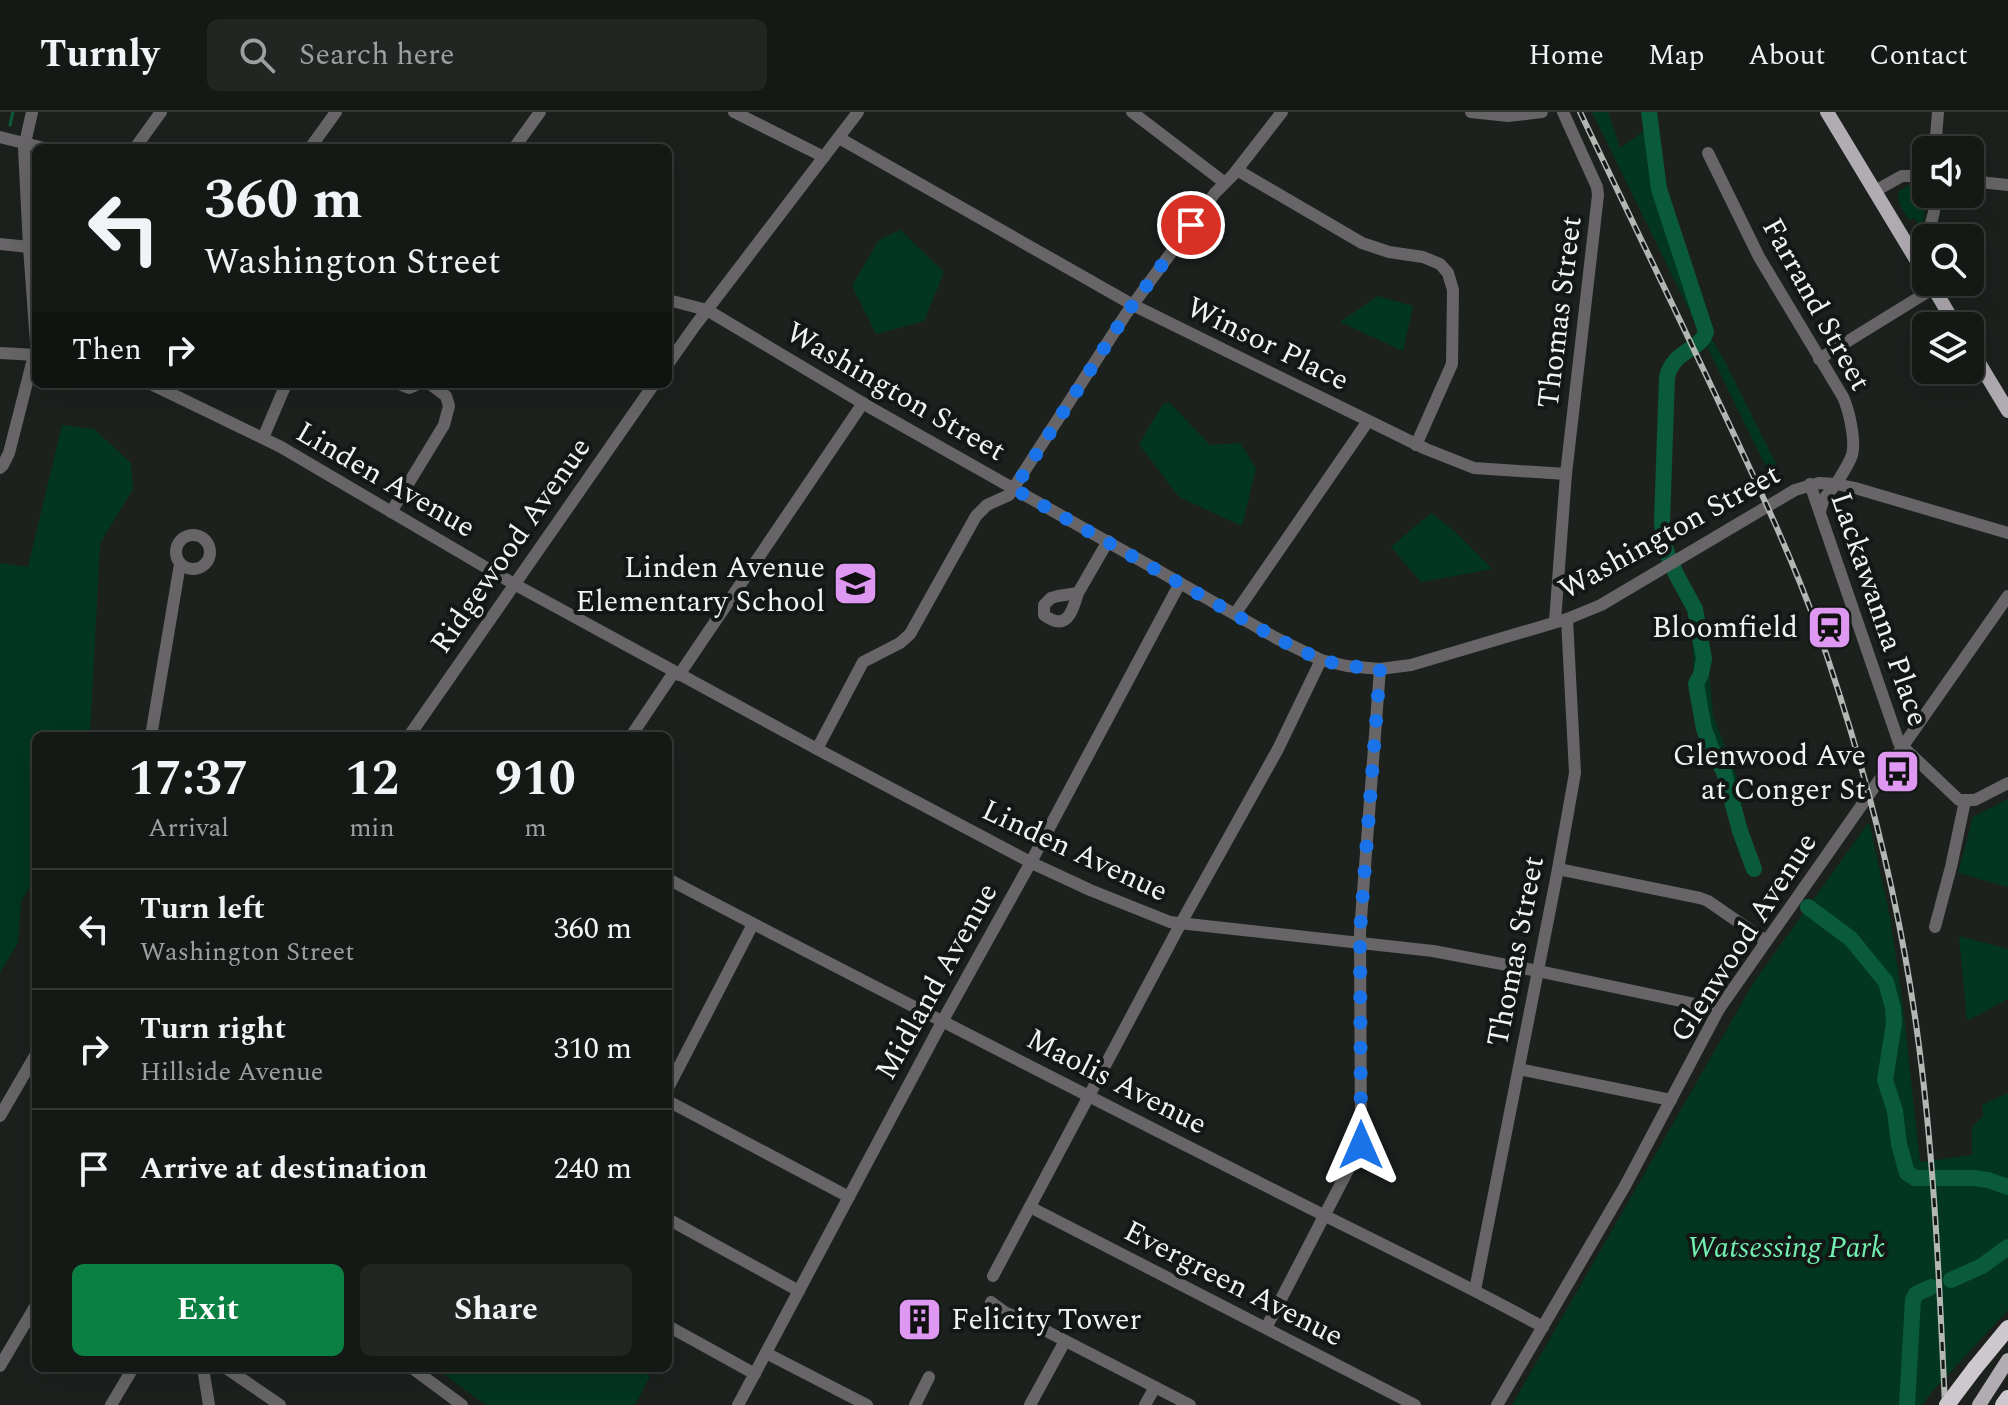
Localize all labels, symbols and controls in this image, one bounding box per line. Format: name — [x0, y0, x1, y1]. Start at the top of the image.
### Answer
search box — [207, 19, 767, 91]
text: Turnly — [40, 26, 159, 84]
text: Search here — [299, 32, 455, 78]
icon: search — [235, 33, 279, 77]
text: Home — [1528, 34, 1604, 77]
text: Map — [1648, 34, 1704, 77]
text: About — [1748, 34, 1825, 77]
text: Contact — [1869, 34, 1968, 77]
map controls — [1912, 136, 1984, 384]
button: sound — [1912, 136, 1984, 208]
text: 360 m — [204, 158, 363, 243]
icon: left — [72, 176, 176, 280]
pin — [1157, 191, 1225, 259]
icon: arrive — [1169, 203, 1213, 247]
street label: Farrand Street — [1750, 209, 1883, 399]
street label: Thomas Street — [1525, 213, 1595, 411]
button: search — [1912, 224, 1984, 296]
text: Washington Street — [204, 235, 501, 290]
street label: Winsor Place — [1178, 285, 1357, 403]
street label: Washington Street — [777, 310, 1014, 474]
button: layers — [1912, 312, 1984, 384]
text: Then — [72, 327, 142, 373]
icon: right — [158, 328, 202, 372]
street label: Linden Avenue — [287, 410, 484, 550]
street label: Ridgewood Avenue — [419, 428, 603, 663]
street label: Washington Street — [1550, 452, 1789, 612]
street label: Lackawanna Place — [1817, 486, 1941, 732]
place label: Linden Avenue Elementary School — [575, 545, 825, 625]
school or university icon: Linden Avenue Elementary School — [832, 560, 880, 608]
station icon: Bloomfield — [1805, 603, 1853, 651]
place label: Bloomfield — [1652, 605, 1798, 651]
place label: Glenwood Ave at Conger St — [1673, 733, 1866, 813]
text: 17:37 — [128, 743, 249, 816]
text: 12 — [345, 743, 399, 816]
text: 910 — [495, 743, 576, 816]
bus stop icon: Glenwood Ave at Conger St — [1873, 748, 1921, 796]
street label: Linden Avenue — [974, 788, 1175, 914]
text: Arrival — [148, 808, 229, 848]
text: min — [349, 808, 395, 848]
text: m — [524, 808, 547, 848]
street label: Glenwood Avenue — [1659, 823, 1829, 1052]
street label: Thomas Street — [1475, 852, 1557, 1050]
street label: Midland Avenue — [864, 874, 1010, 1088]
text: Turn left — [140, 886, 265, 932]
text: 360 m — [554, 906, 632, 952]
icon: left — [72, 907, 116, 951]
text: Washington Street — [140, 932, 354, 972]
text: Turn right — [140, 1006, 286, 1052]
street label: Maolis Avenue — [1018, 1017, 1215, 1147]
text: 310 m — [554, 1026, 632, 1072]
icon: right — [72, 1027, 116, 1071]
text: Hillside Avenue — [140, 1052, 323, 1092]
position arrow — [1319, 1103, 1403, 1187]
text: Arrive at destination — [140, 1146, 427, 1192]
text: 240 m — [554, 1146, 632, 1192]
icon: arrive — [72, 1147, 116, 1191]
street label: Evergreen Avenue — [1116, 1209, 1352, 1359]
park label: Watsessing Park — [1687, 1225, 1885, 1271]
button: Exit — [72, 1264, 344, 1356]
button: Share — [360, 1264, 632, 1356]
building icon: Felicity Tower — [896, 1295, 944, 1343]
place label: Felicity Tower — [951, 1297, 1142, 1343]

